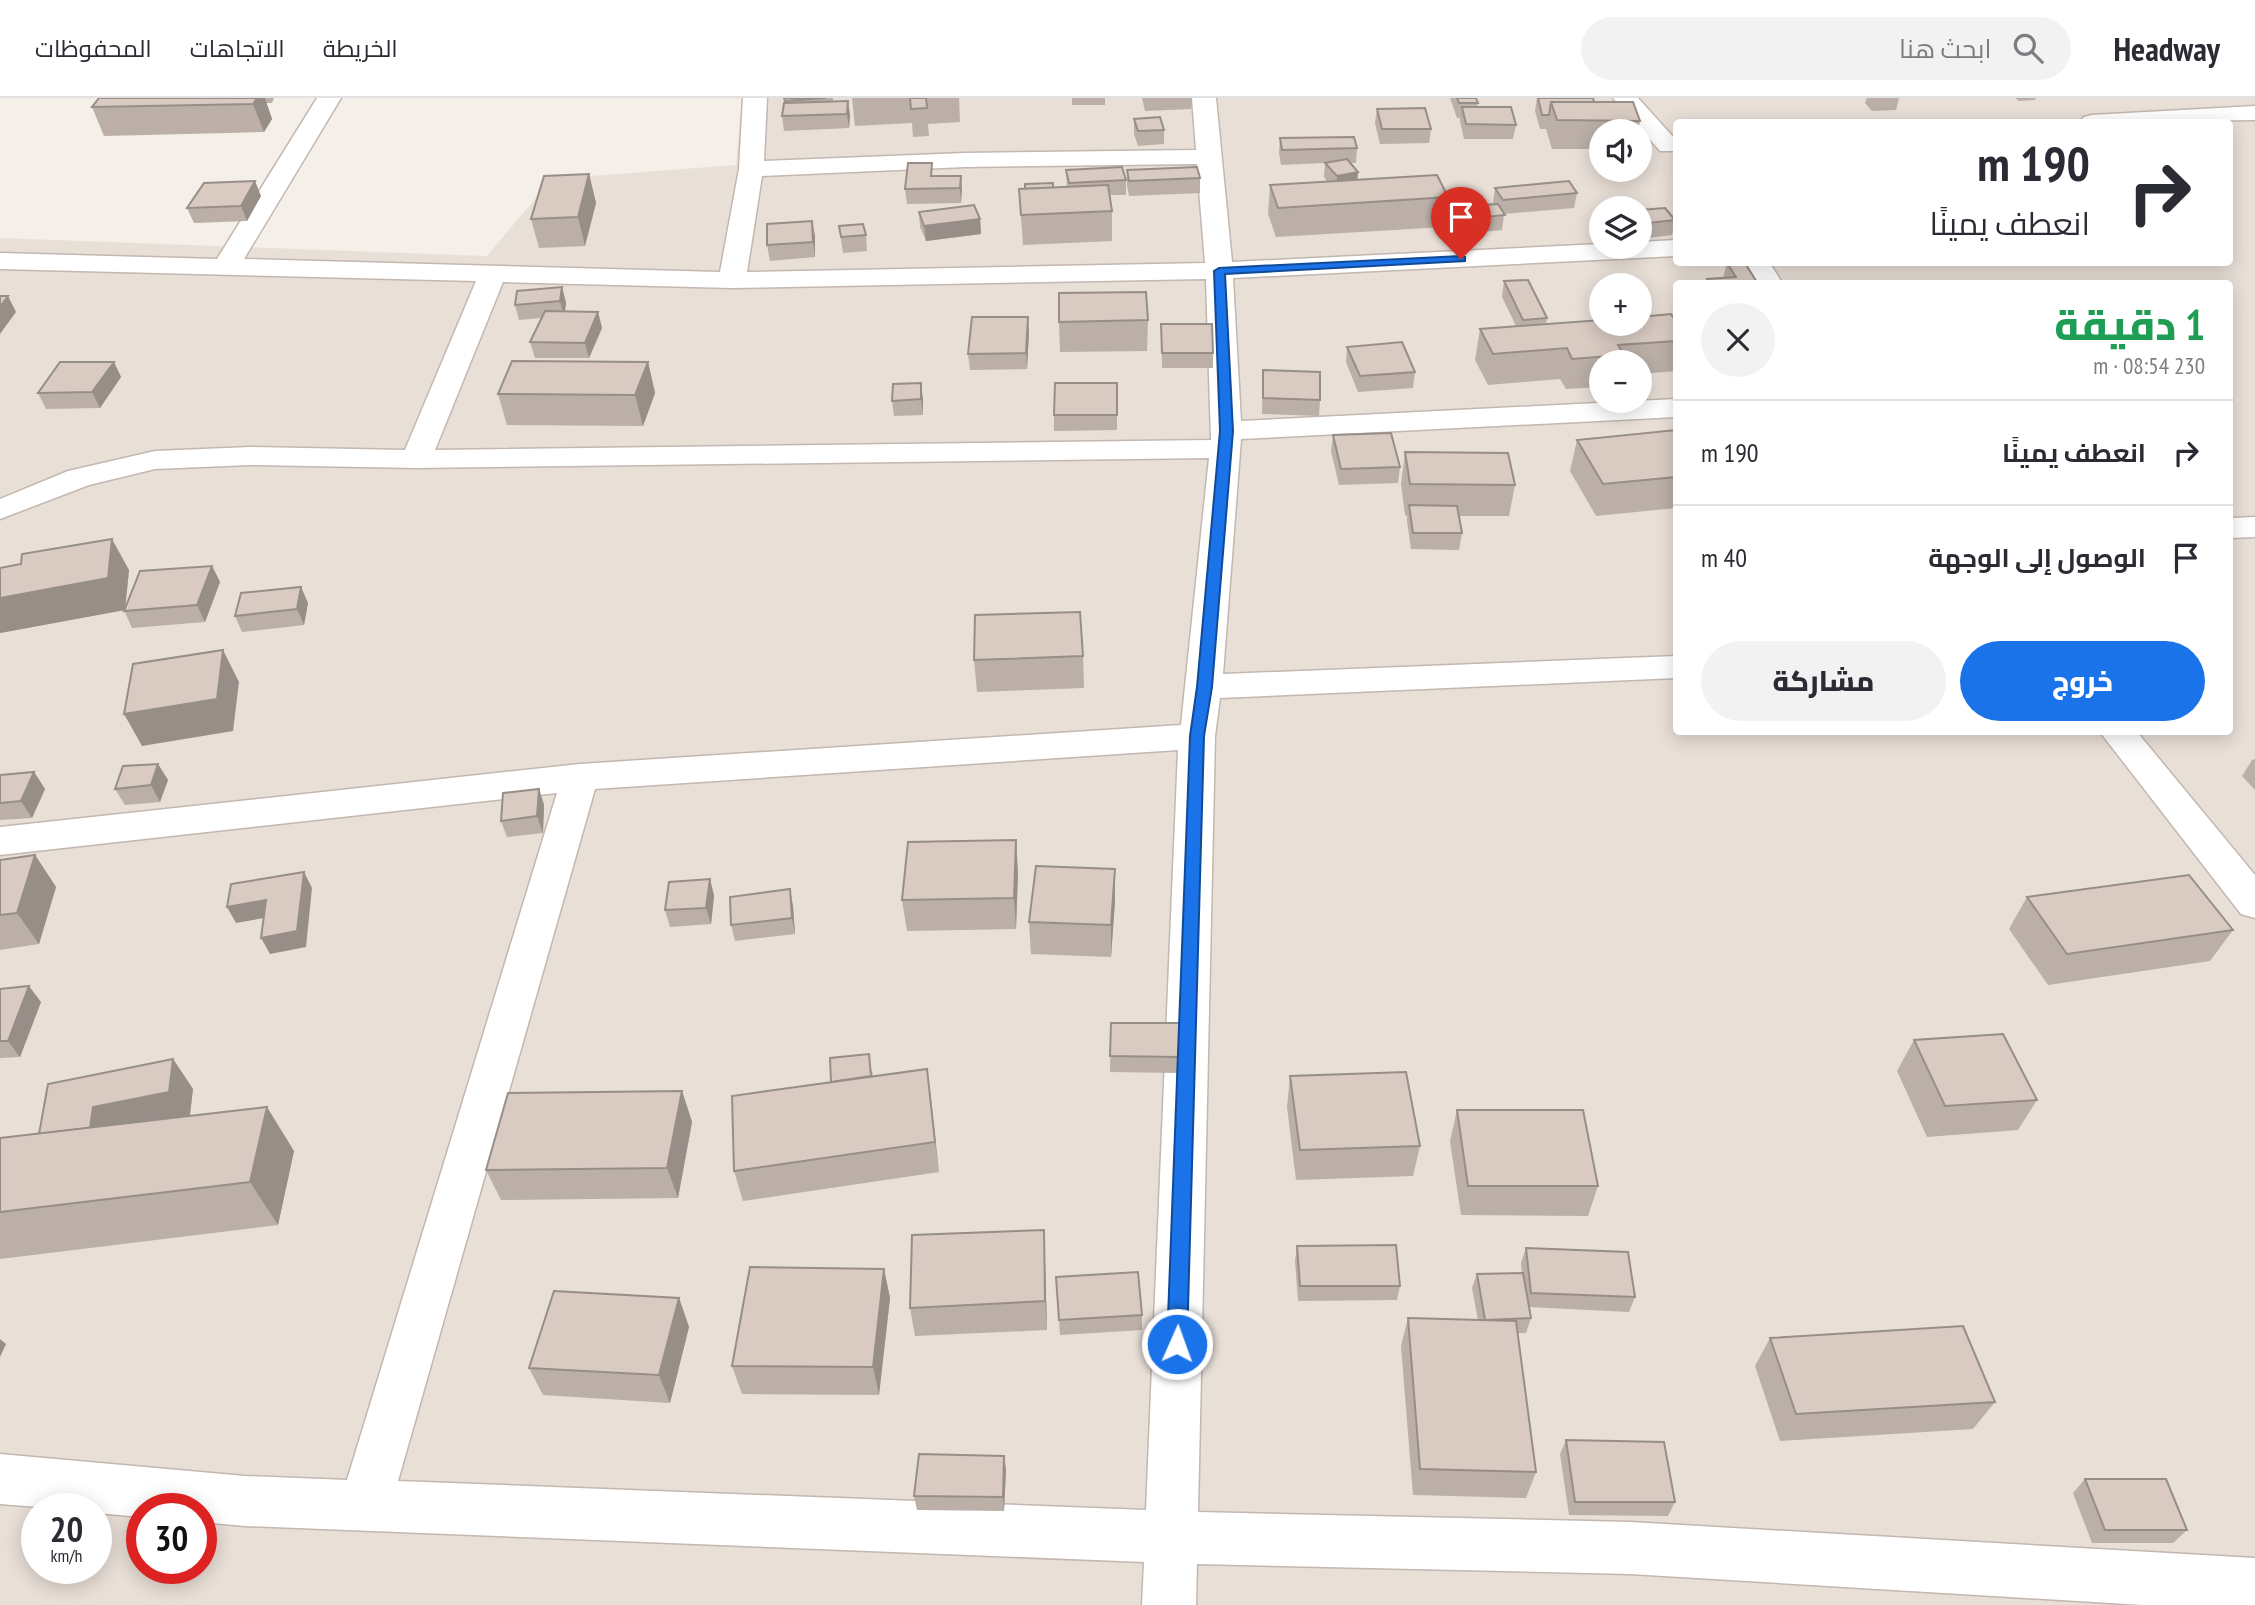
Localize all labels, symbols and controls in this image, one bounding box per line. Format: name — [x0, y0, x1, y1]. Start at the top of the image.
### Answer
search box — [1581, 17, 2071, 80]
text: Headway — [2113, 27, 2220, 70]
icon: search — [2009, 29, 2047, 67]
text: ابحث هنا — [1899, 32, 1991, 65]
text: المحفوظات — [35, 33, 152, 64]
text: الاتجاهات — [190, 33, 285, 64]
text: الخريطة — [323, 33, 398, 64]
map controls — [1589, 119, 1652, 413]
button: sound — [1589, 119, 1652, 182]
text: 190 m — [1977, 131, 2090, 195]
icon: right — [2114, 147, 2205, 238]
pin — [1431, 187, 1491, 259]
button: layers — [1589, 196, 1652, 259]
icon: arrive — [1442, 198, 1480, 236]
text: انعطف يمينًا — [1930, 202, 2090, 244]
button: + — [1589, 273, 1652, 336]
text: 1 دقيقة — [2054, 297, 2205, 352]
button: close — [1701, 303, 1775, 377]
button: − — [1589, 350, 1652, 413]
text: 230 m · 08:54 — [2093, 351, 2205, 380]
icon: right — [2167, 434, 2205, 472]
text: 190 m — [1701, 436, 1759, 469]
text: انعطف يمينًا — [2002, 436, 2146, 469]
icon: arrive — [2167, 539, 2205, 577]
text: 40 m — [1701, 541, 1747, 574]
text: الوصول إلى الوجهة — [1928, 541, 2146, 574]
button: مشاركة — [1701, 641, 1946, 721]
button: خروج — [1960, 641, 2205, 721]
position arrow — [1140, 1307, 1214, 1381]
speed limit sign: 30 — [126, 1493, 217, 1584]
text: 20 — [50, 1506, 83, 1552]
text: km/h — [51, 1544, 82, 1567]

